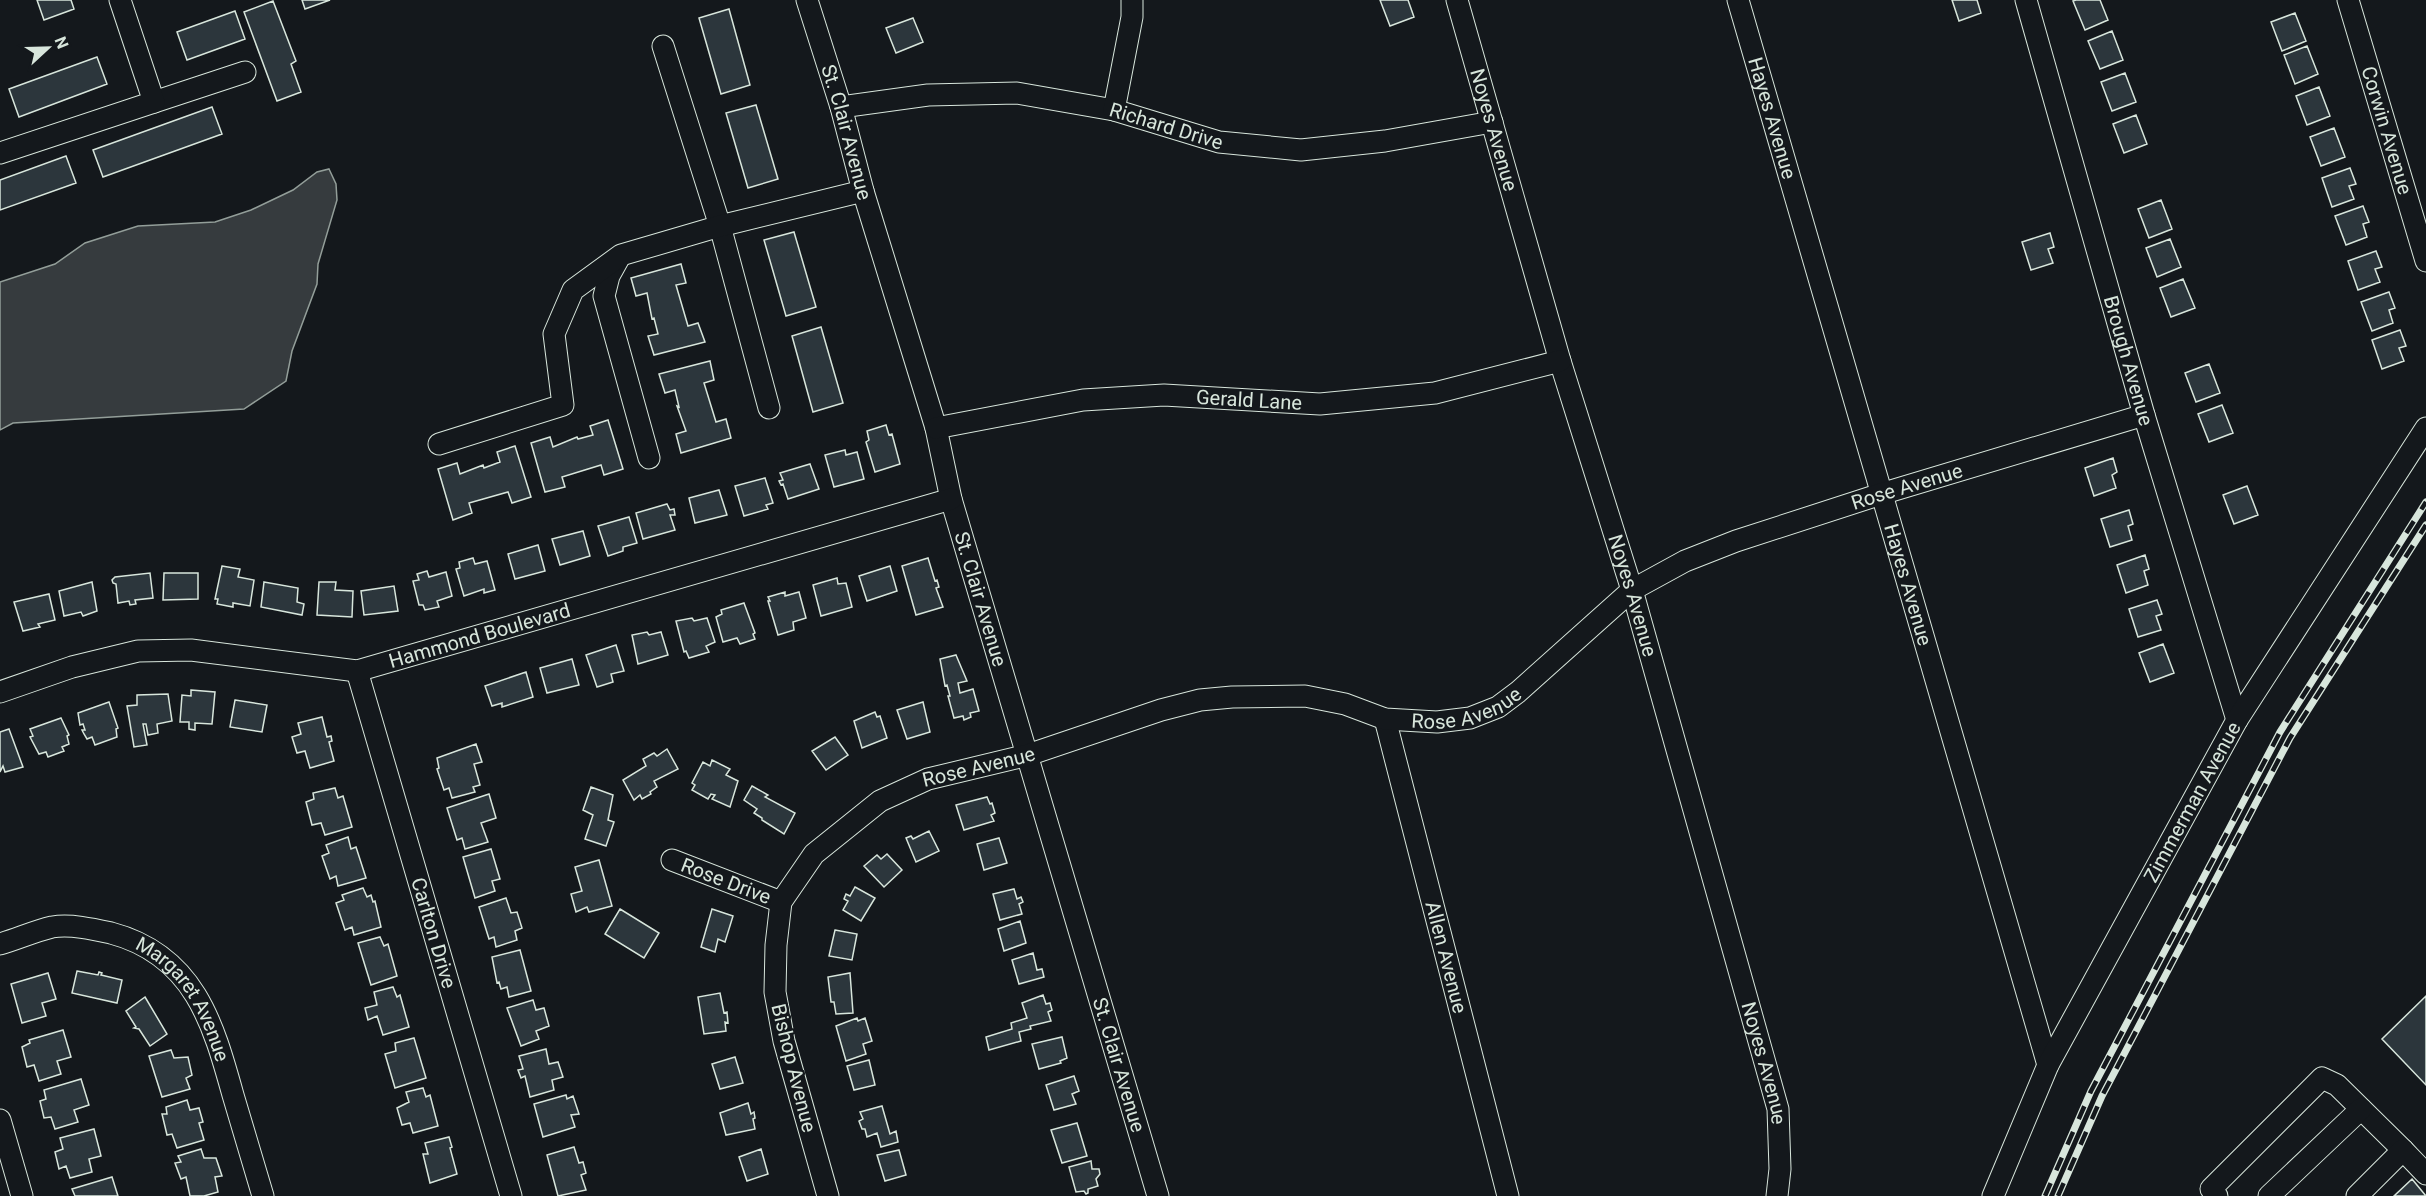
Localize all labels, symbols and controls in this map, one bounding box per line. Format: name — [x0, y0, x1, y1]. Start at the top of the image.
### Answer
north arrow — [18, 18, 78, 78]
text: N — [51, 34, 72, 51]
street label: Hayes Avenue — [1743, 54, 1801, 182]
street label: St. Clair Avenue — [816, 61, 877, 203]
street label: Corwin Avenue — [2356, 63, 2417, 197]
street label: Noyes Avenue — [1465, 66, 1523, 194]
street label: Richard Drive — [1107, 97, 1226, 155]
street label: Brough Avenue — [2099, 293, 2159, 429]
street label: Gerald Lane — [1195, 385, 1303, 415]
street label: Rose Avenue — [1848, 458, 1965, 515]
street label: Hayes Avenue — [1879, 521, 1937, 648]
street label: St. Clair Avenue — [949, 529, 1012, 669]
street label: Noyes Avenue — [1603, 531, 1662, 659]
street label: Hammond Boulevard — [386, 598, 573, 673]
street label: Rose Avenue — [1411, 682, 1526, 734]
street label: Zimmerman Avenue — [2139, 718, 2246, 886]
street label: Rose Avenue — [920, 741, 1038, 792]
street label: Rose Drive — [678, 853, 775, 909]
street label: Carlton Drive — [406, 875, 461, 991]
street label: Allen Avenue — [1420, 899, 1472, 1016]
street label: Margaret Avenue — [132, 932, 235, 1064]
street label: St. Clair Avenue — [1088, 995, 1150, 1135]
street label: Noyes Avenue — [1736, 999, 1791, 1125]
street label: Bishop Avenue — [766, 1001, 822, 1135]

